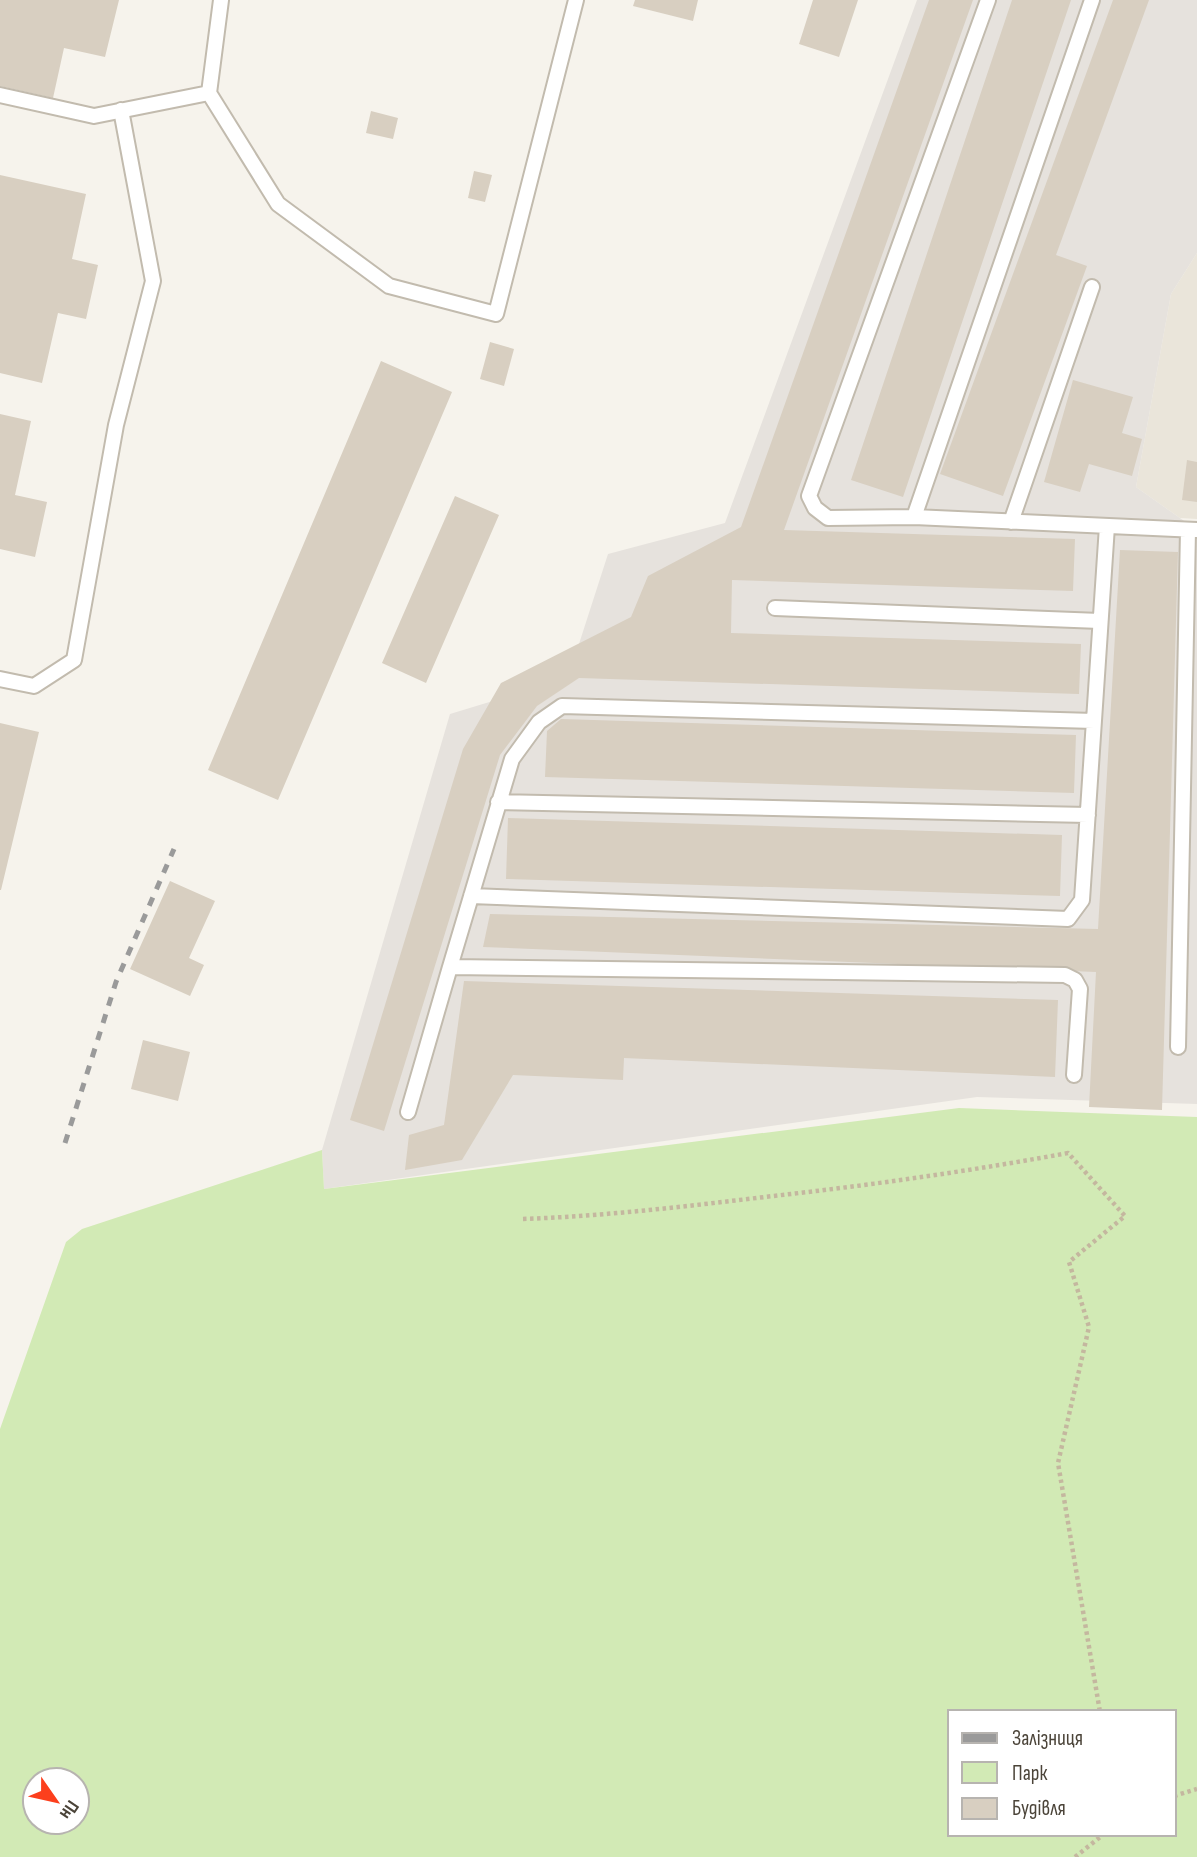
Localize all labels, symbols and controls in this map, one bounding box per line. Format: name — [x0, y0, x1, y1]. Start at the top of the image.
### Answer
legend — [948, 1710, 1176, 1836]
text: Залізниця — [1012, 1726, 1083, 1751]
text: Парк — [1012, 1761, 1047, 1786]
north arrow — [21, 1766, 91, 1836]
text: Пн — [54, 1796, 84, 1824]
text: Будівля — [1012, 1796, 1066, 1821]

